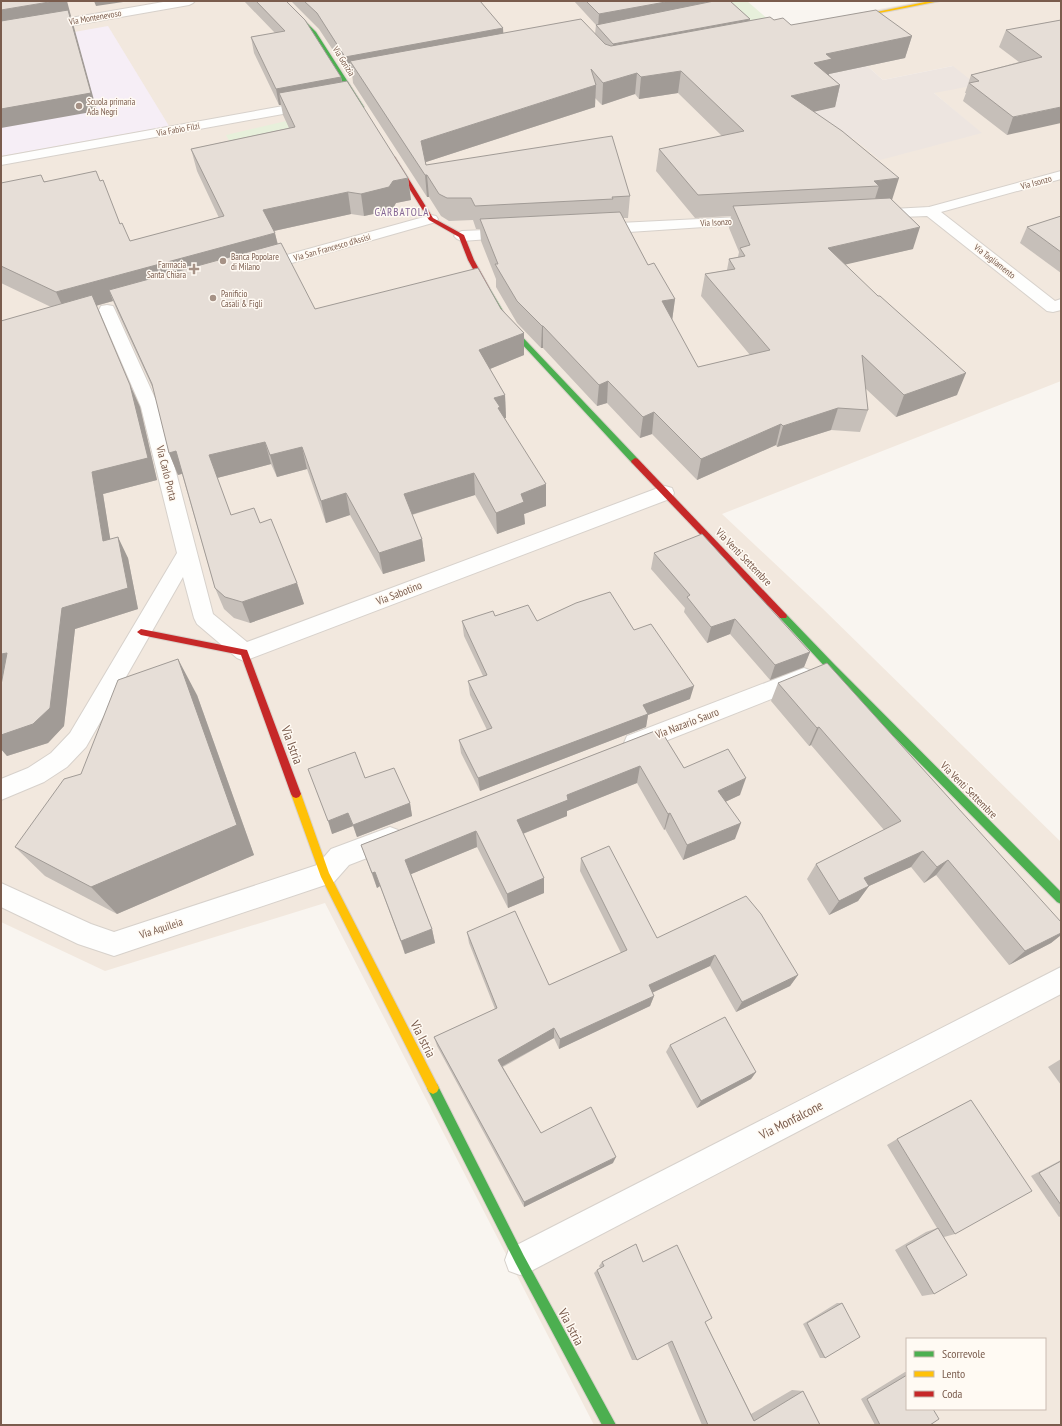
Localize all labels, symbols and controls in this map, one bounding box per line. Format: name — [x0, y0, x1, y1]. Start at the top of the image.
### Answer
street label: Via Montenevoso — [67, 7, 122, 27]
street label: Via Gorizia — [330, 43, 358, 78]
place label: Scuola primaria Ada Negri — [87, 96, 136, 117]
marker: Scuola primaria Ada Negri — [74, 101, 84, 111]
street label: Via Fabio Filzi — [155, 120, 200, 138]
street label: Via Isonzo — [1018, 173, 1053, 192]
district label: GARBATOLA — [374, 205, 430, 219]
street label: Via Isonzo — [699, 216, 732, 228]
street label: Via San Francesco d'Assisi — [291, 231, 372, 263]
street label: Via Tagliamento — [971, 241, 1018, 281]
place label: Banca Popolare di Milano — [231, 251, 279, 272]
marker: Banca Popolare di Milano — [218, 256, 228, 266]
place label: Farmacia Santa Chiara — [147, 259, 186, 280]
marker: Farmacia Santa Chiara — [189, 264, 199, 274]
place label: Panificio Casali & Figli — [221, 288, 263, 309]
marker: Panificio Casali & Figli — [208, 293, 218, 303]
street label: Via Carlo Porta — [153, 443, 181, 502]
street label: Via Venti Settembre — [712, 524, 775, 589]
street label: Via Sabotino — [373, 578, 424, 608]
street label: Via Nazario Sauro — [652, 704, 721, 742]
street label: Via Istria — [277, 723, 307, 766]
street label: Via Venti Settembre — [937, 758, 1001, 822]
street label: Via Aquileia — [137, 914, 184, 942]
street label: Via Istria — [406, 1017, 440, 1060]
street label: Via Monfalcone — [755, 1097, 826, 1144]
street label: Via Istria — [554, 1305, 588, 1348]
legend — [906, 1338, 1046, 1410]
text: Scorrevole — [942, 1346, 985, 1361]
text: Lento — [942, 1366, 965, 1381]
text: Coda — [942, 1386, 963, 1401]

